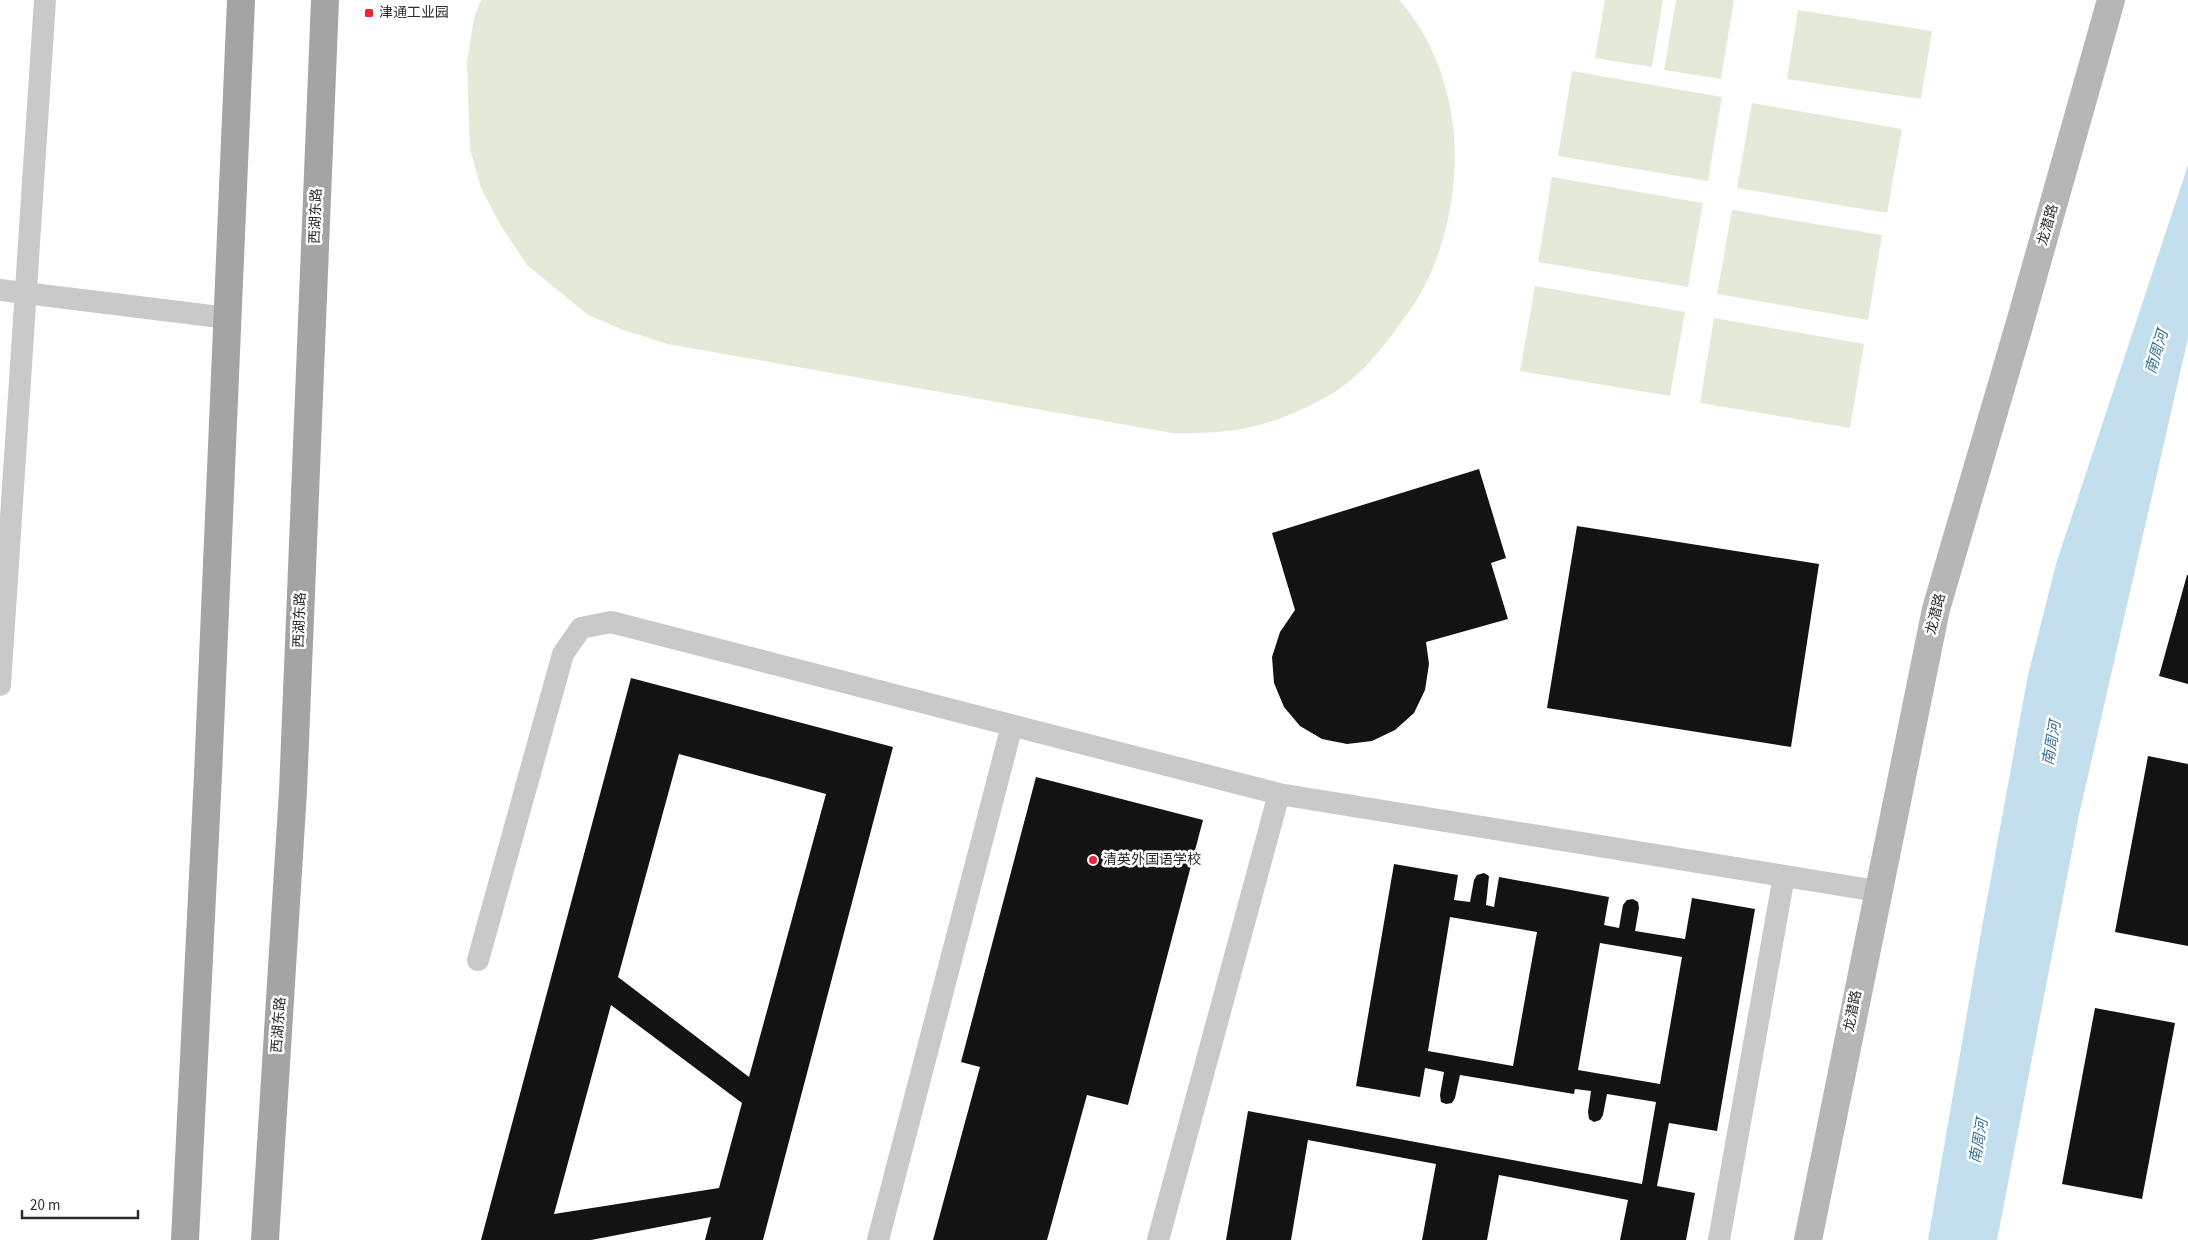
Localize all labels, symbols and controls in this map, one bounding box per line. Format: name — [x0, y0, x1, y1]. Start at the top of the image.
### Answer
place label: 津通工业园 — [379, 3, 449, 23]
marker: 津通工业园 — [363, 7, 375, 19]
street label: 西湖东路 — [305, 188, 327, 244]
street label: 龙潜路 — [2033, 202, 2063, 248]
water label: 南周河 — [2140, 325, 2174, 377]
street label: 龙潜路 — [1921, 591, 1951, 637]
street label: 西湖东路 — [289, 592, 311, 648]
water label: 南周河 — [2038, 716, 2067, 767]
place label: 清英外国语学校 — [1103, 850, 1201, 870]
marker: 清英外国语学校 — [1087, 854, 1099, 866]
street label: 龙潜路 — [1839, 988, 1867, 1034]
street label: 西湖东路 — [267, 996, 291, 1054]
water label: 南周河 — [1965, 1114, 1994, 1165]
scale bar — [22, 1188, 139, 1220]
text: 20 m — [30, 1195, 60, 1216]

